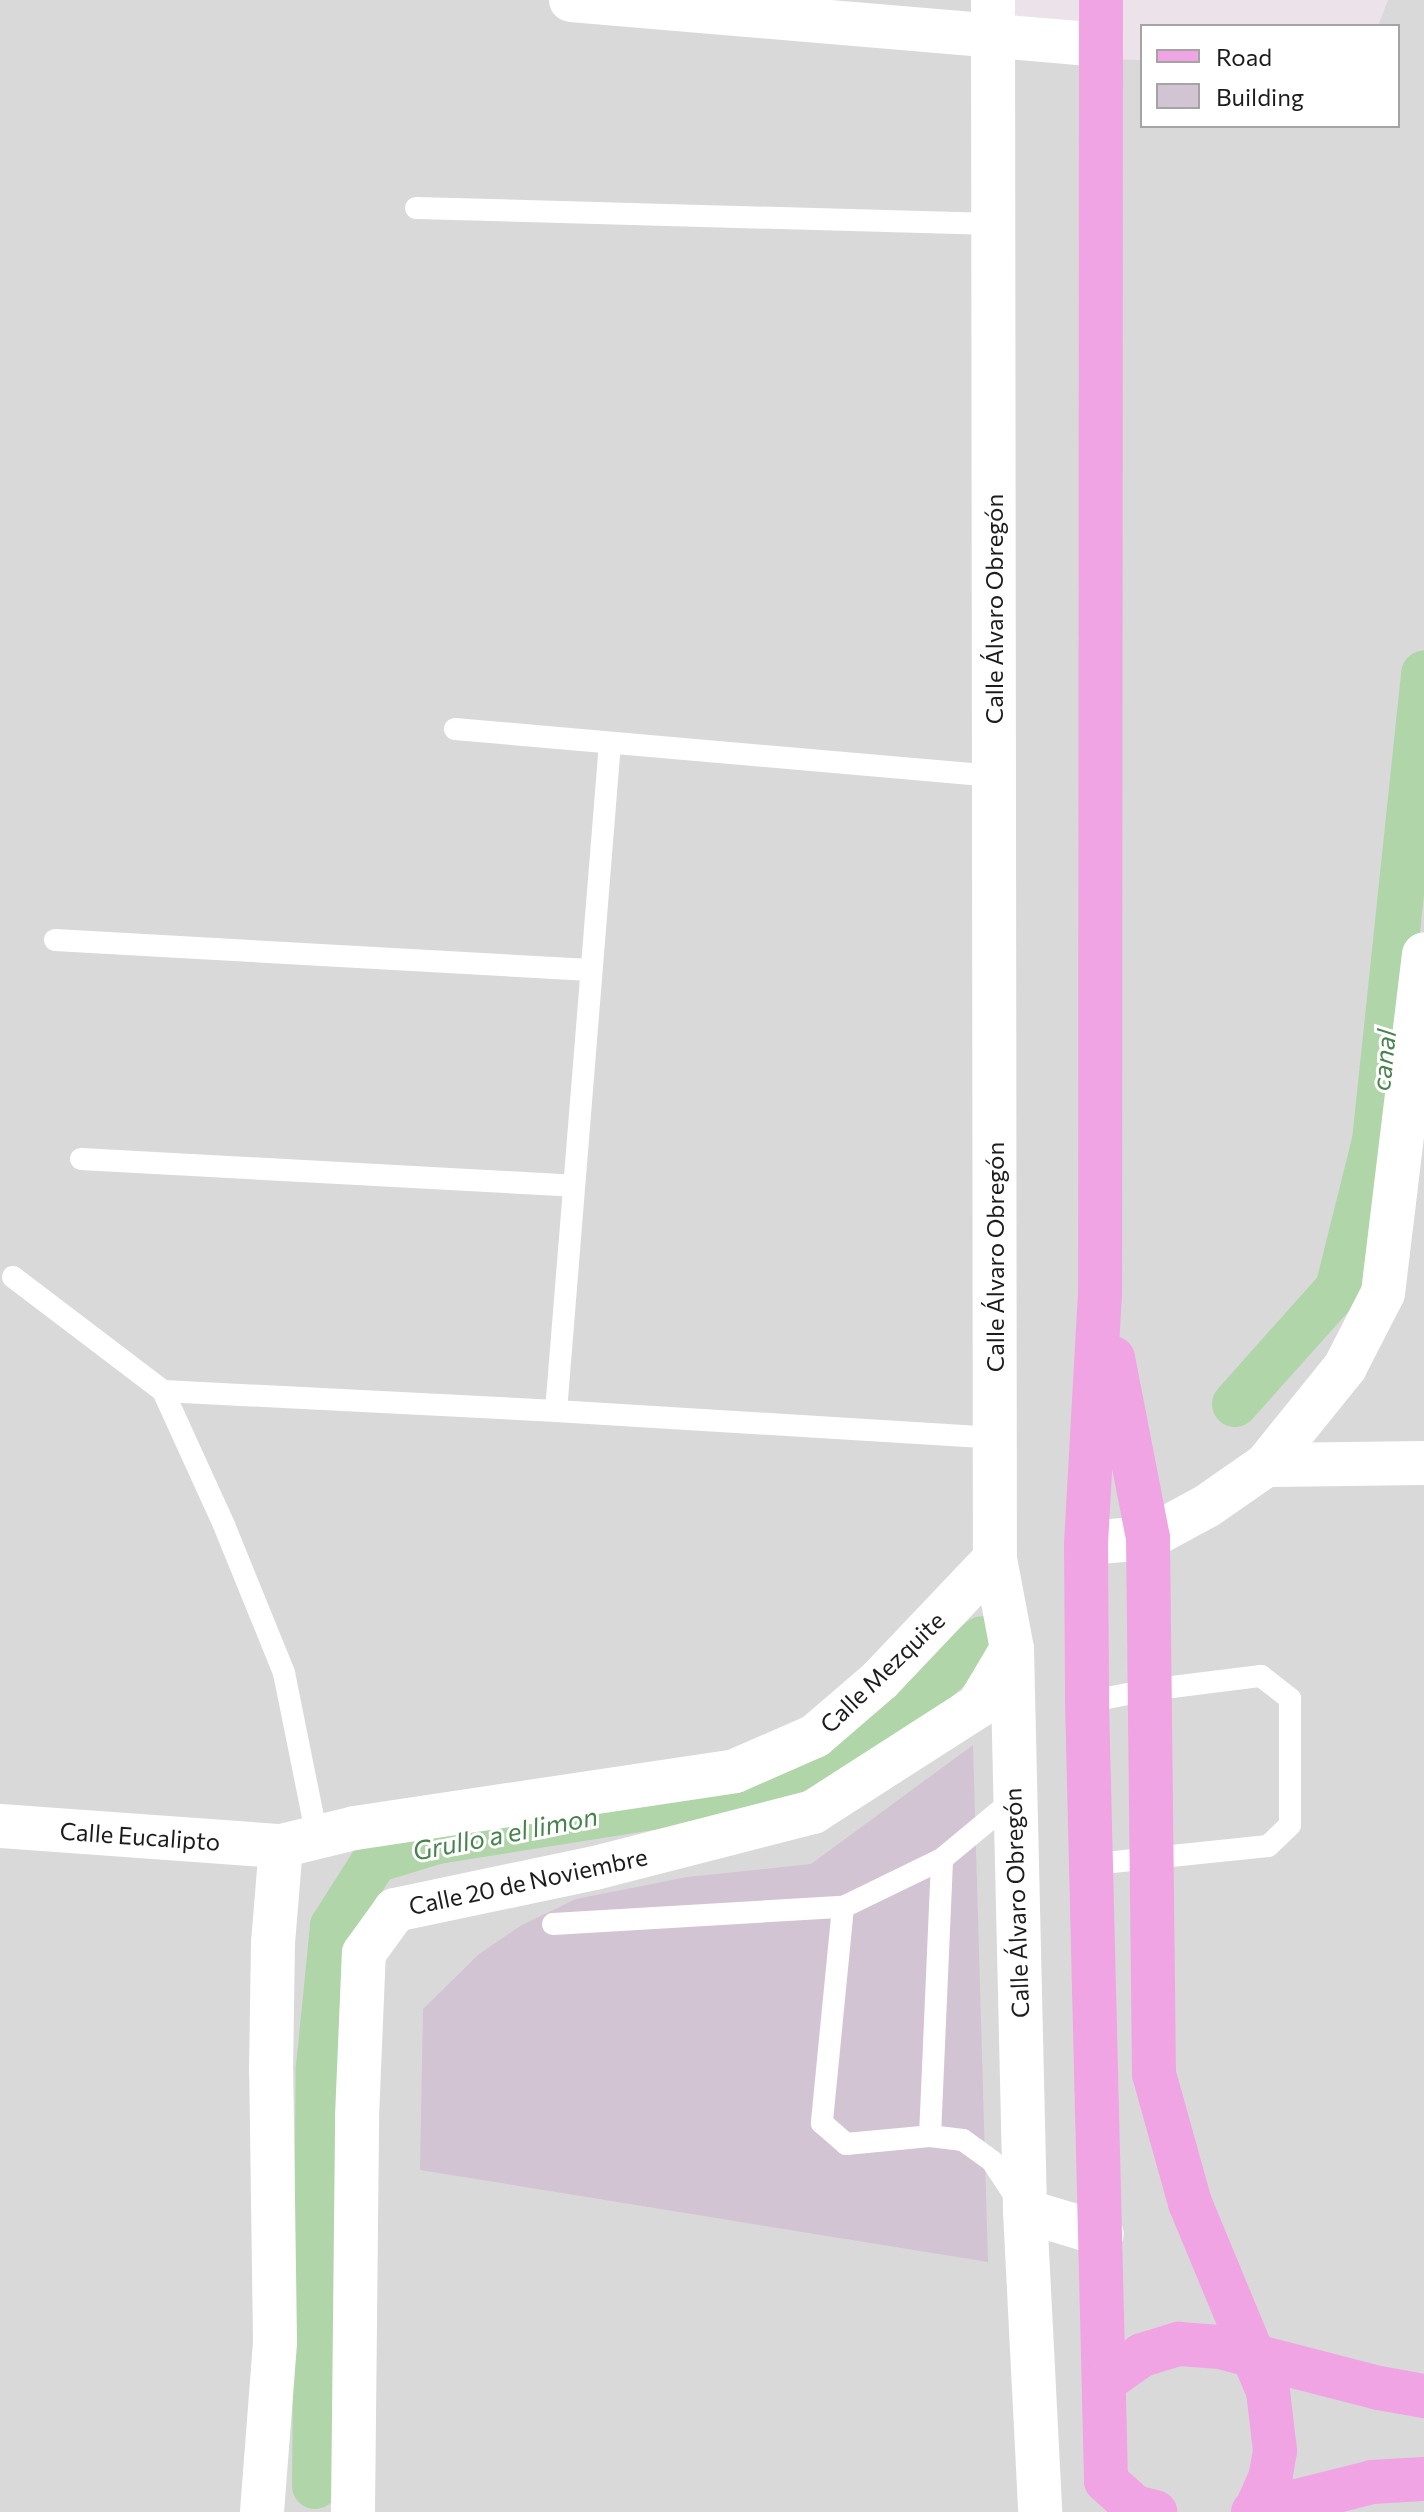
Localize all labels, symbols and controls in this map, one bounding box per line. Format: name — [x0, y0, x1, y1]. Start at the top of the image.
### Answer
legend — [1140, 24, 1400, 128]
text: Road — [1216, 42, 1272, 71]
text: Building — [1216, 82, 1304, 111]
street label: Calle Álvaro Obregón — [980, 494, 1008, 724]
water label: canal — [1364, 1028, 1402, 1092]
street label: Calle Álvaro Obregón — [981, 1142, 1009, 1372]
street label: Calle Mezquite — [814, 1605, 950, 1739]
street label: Calle Álvaro Obregón — [998, 1787, 1034, 2019]
water label: Grullo a el limon — [410, 1800, 600, 1866]
street label: Calle Eucalipto — [59, 1816, 221, 1856]
street label: Calle 20 de Noviembre — [406, 1842, 650, 1920]

